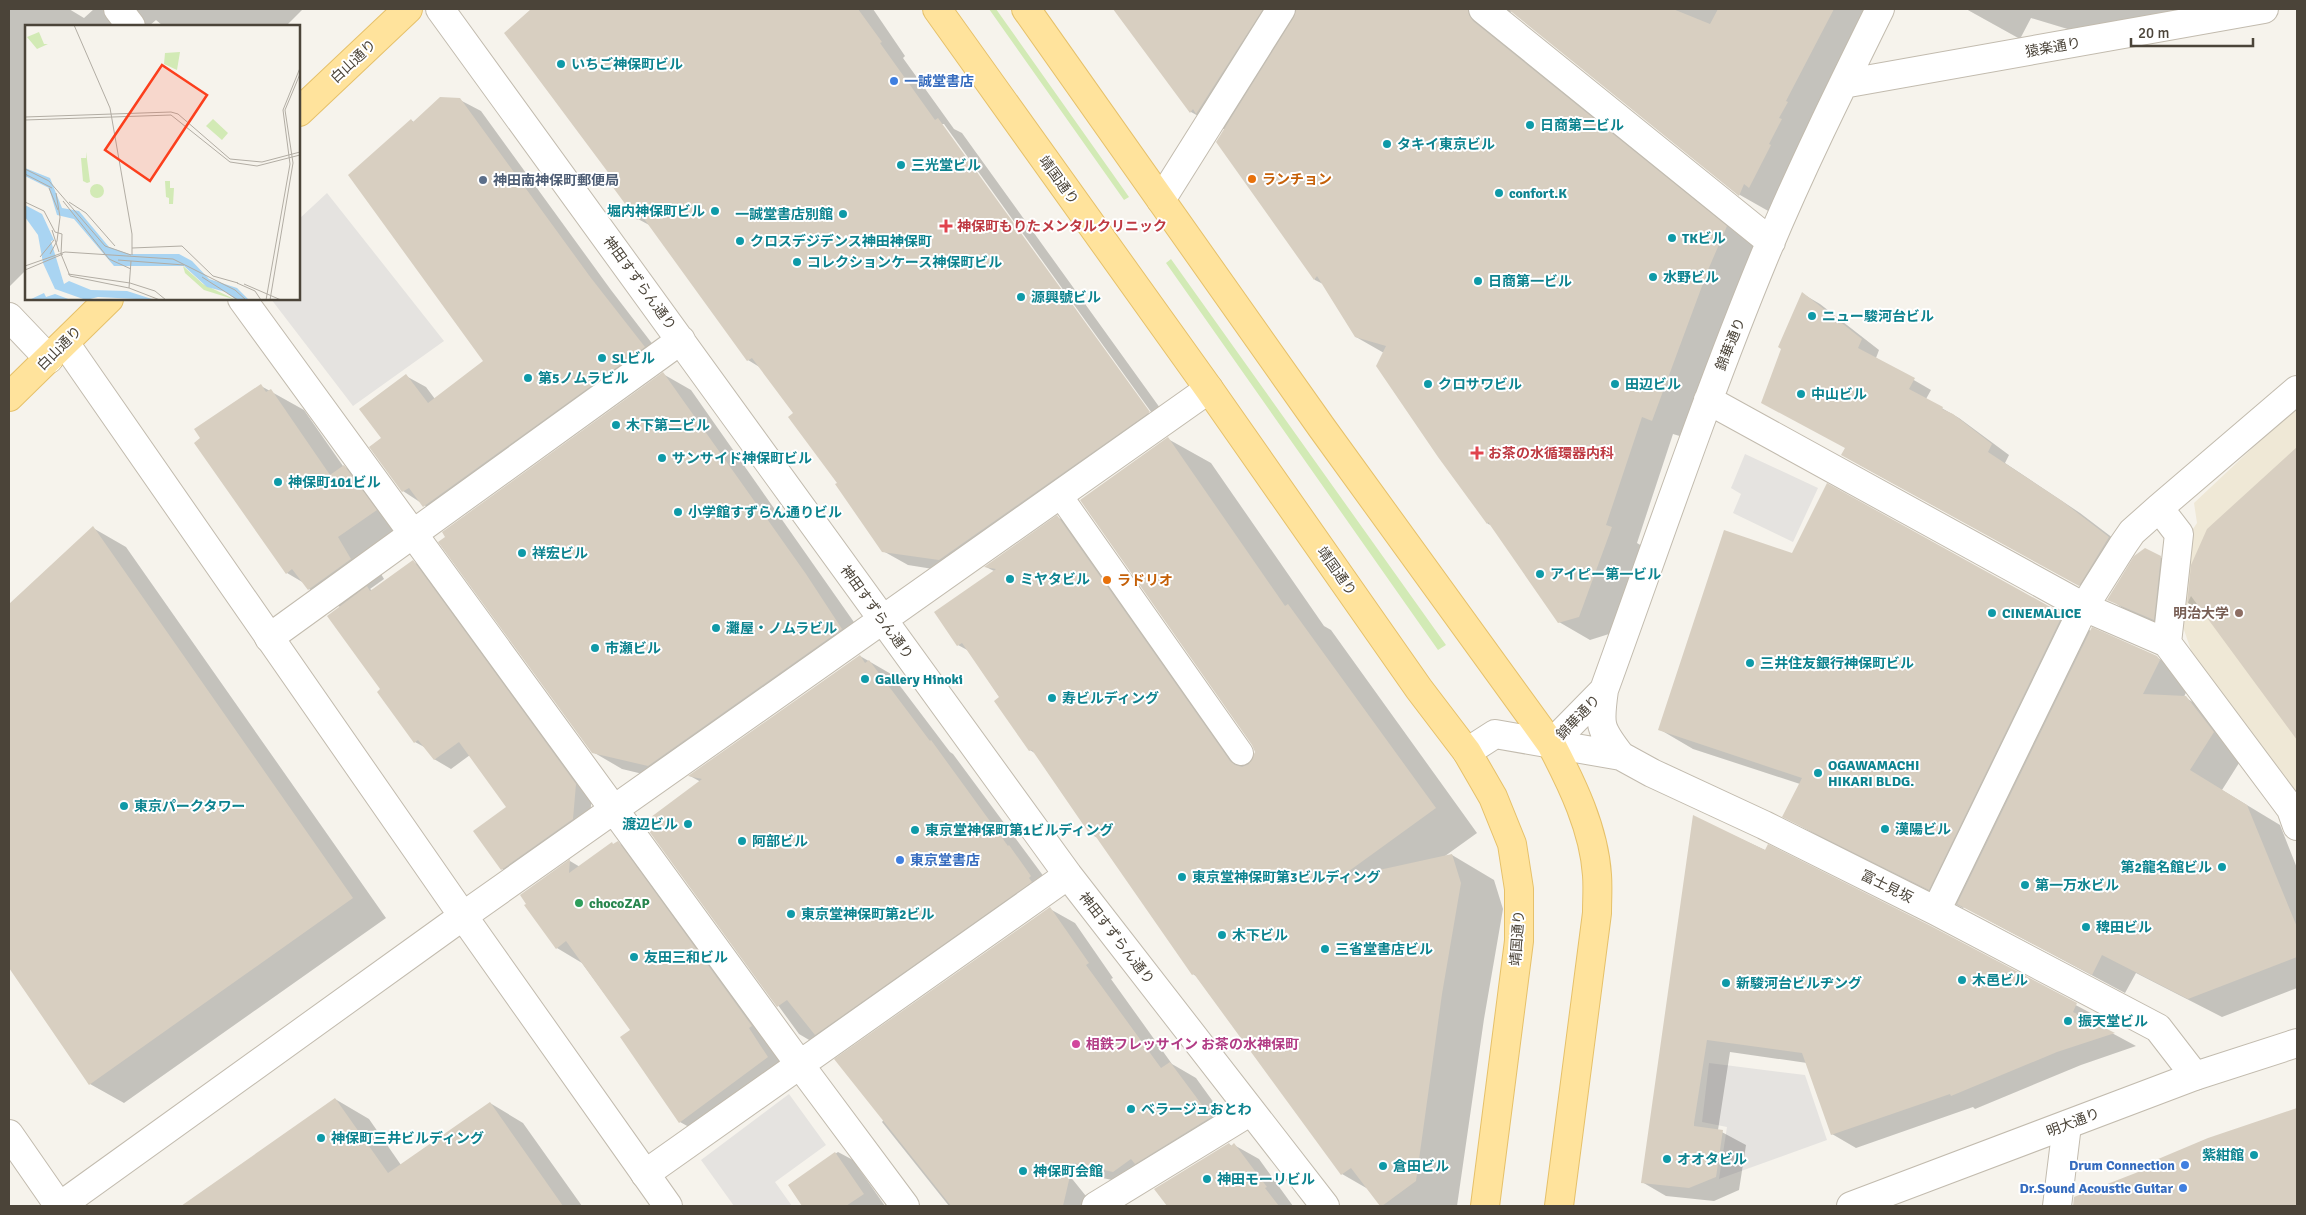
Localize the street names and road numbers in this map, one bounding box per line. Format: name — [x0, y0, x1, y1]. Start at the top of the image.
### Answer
street label: 猿楽通り — [2024, 34, 2082, 61]
street label: 白山通り — [327, 36, 380, 87]
street label: 靖国通り — [1035, 153, 1082, 208]
street label: 神田すずらん通り — [600, 233, 679, 334]
street label: 錦華通り — [1712, 315, 1749, 373]
street label: 白山通り — [34, 323, 85, 374]
street label: 靖国通り — [1314, 543, 1360, 599]
street label: 神田すずらん通り — [837, 562, 916, 663]
street label: 錦華通り — [1553, 691, 1604, 743]
street label: 富士見坂 — [1858, 867, 1916, 906]
street label: 神田すずらん通り — [1075, 889, 1158, 988]
street label: 靖国通り — [1507, 910, 1528, 967]
street label: 明大通り — [2044, 1104, 2102, 1140]

